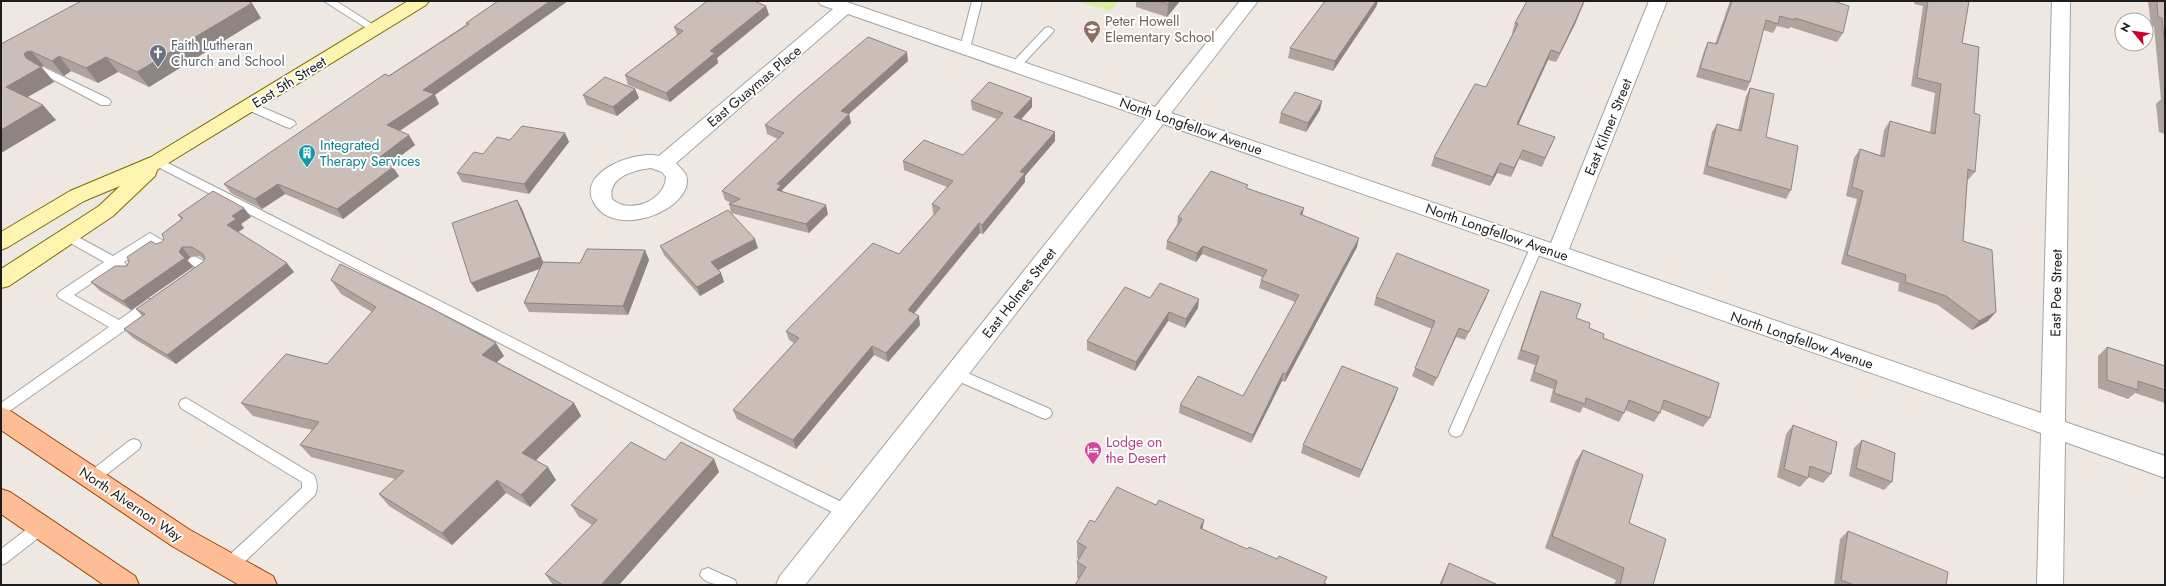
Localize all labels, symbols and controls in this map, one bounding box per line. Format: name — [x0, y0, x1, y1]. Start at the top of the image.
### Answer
place label: Peter Howell Elementary School — [1105, 11, 1215, 47]
north arrow — [2114, 12, 2154, 52]
school or university icon: Peter Howell Elementary School — [1082, 19, 1102, 44]
text: N — [2116, 19, 2134, 35]
place label: Faith Lutheran Church and School — [171, 35, 285, 71]
street label: East Guaymas Place — [702, 41, 806, 131]
church icon: Faith Lutheran Church and School — [148, 43, 168, 68]
street label: East 5th Street — [248, 51, 330, 113]
street label: East Kilmer Street — [1579, 75, 1637, 178]
street label: North Longfellow Avenue — [1117, 92, 1265, 160]
place label: Integrated Therapy Services — [320, 135, 421, 171]
building icon: Integrated Therapy Services — [297, 143, 317, 168]
street label: North Longfellow Avenue — [1423, 198, 1571, 266]
street label: East Holmes Street — [977, 243, 1061, 342]
street label: East Poe Street — [2045, 249, 2067, 337]
street label: North Longfellow Avenue — [1728, 306, 1876, 374]
place label: Lodge on the Desert — [1106, 432, 1167, 468]
hotel icon: Lodge on the Desert — [1083, 440, 1103, 465]
street label: North Alvernon Way — [75, 462, 187, 546]

